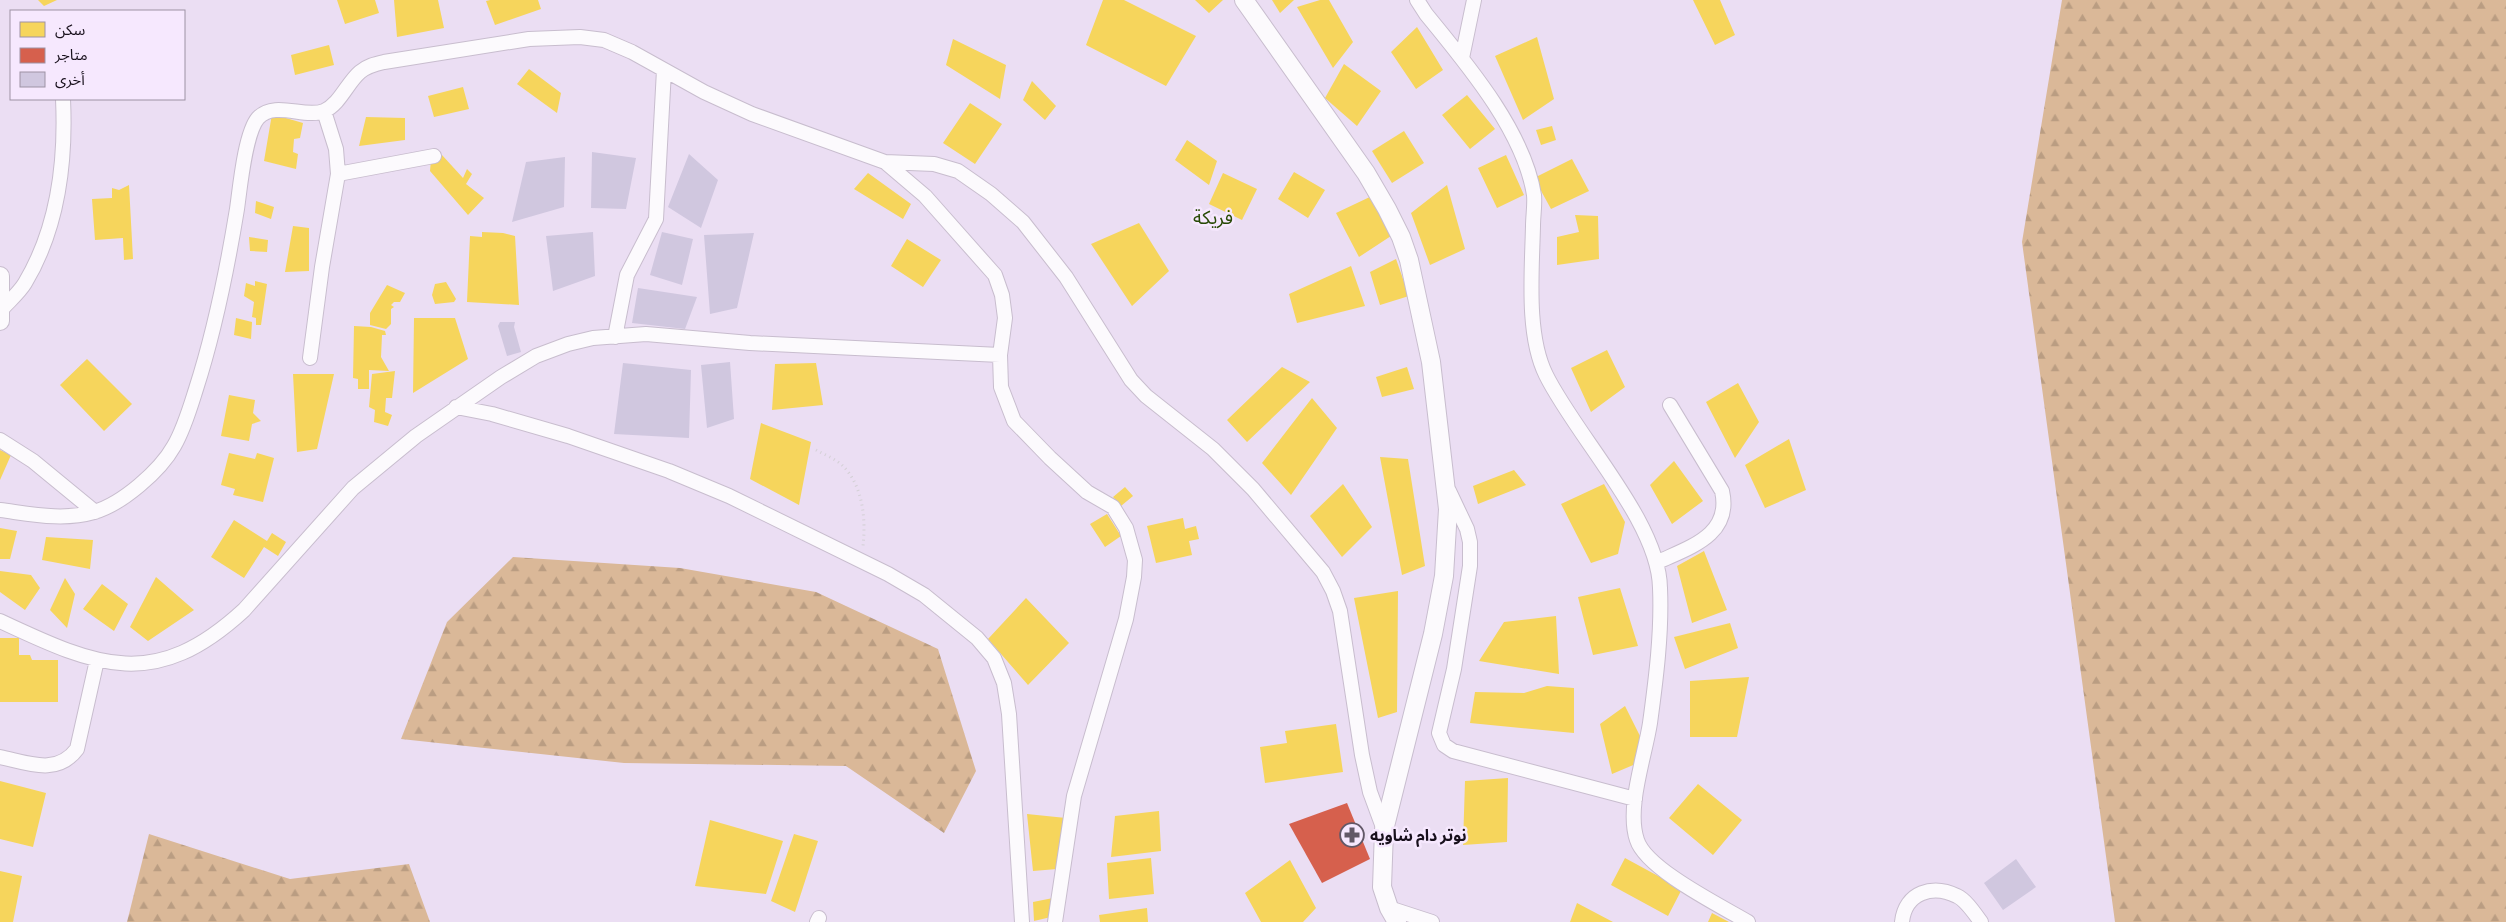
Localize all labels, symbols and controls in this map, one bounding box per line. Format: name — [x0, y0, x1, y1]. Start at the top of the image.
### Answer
legend — [10, 10, 185, 100]
text: سكن — [55, 21, 86, 39]
text: متاجر — [54, 46, 88, 64]
text: أخرى — [55, 71, 85, 89]
district label: فريكة — [1193, 206, 1233, 229]
pharmacy icon: نوتر دام شاويه — [1339, 822, 1365, 848]
place label: نوتر دام شاويه — [1370, 826, 1467, 847]

